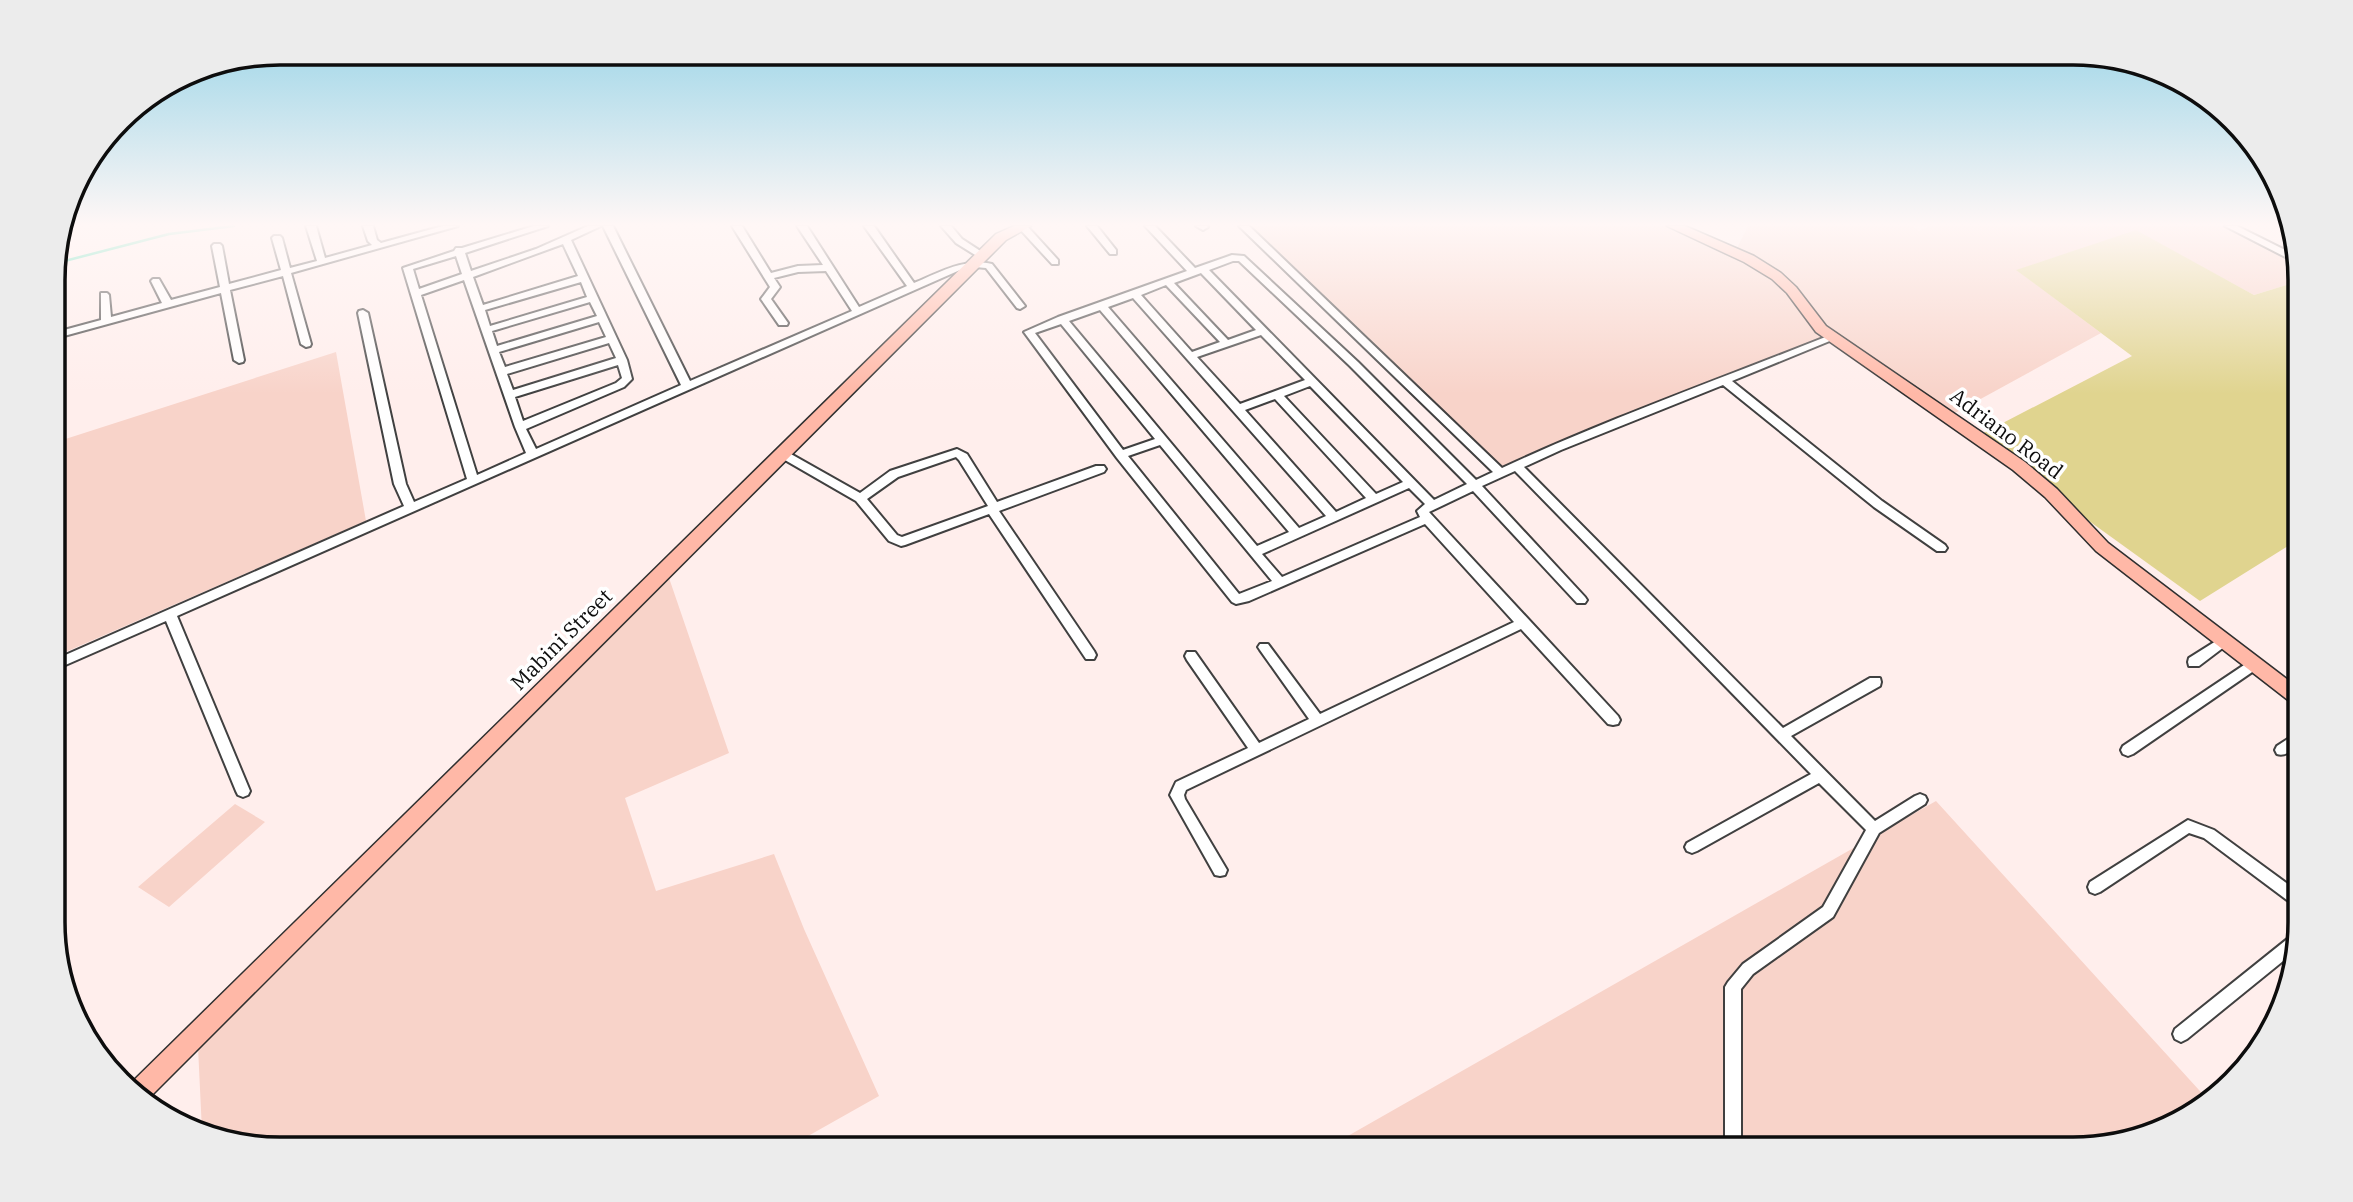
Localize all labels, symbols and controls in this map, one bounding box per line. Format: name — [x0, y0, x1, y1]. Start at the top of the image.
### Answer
street label: Adriano Road — [1945, 381, 2069, 485]
street label: Mabini Street — [504, 582, 618, 696]

